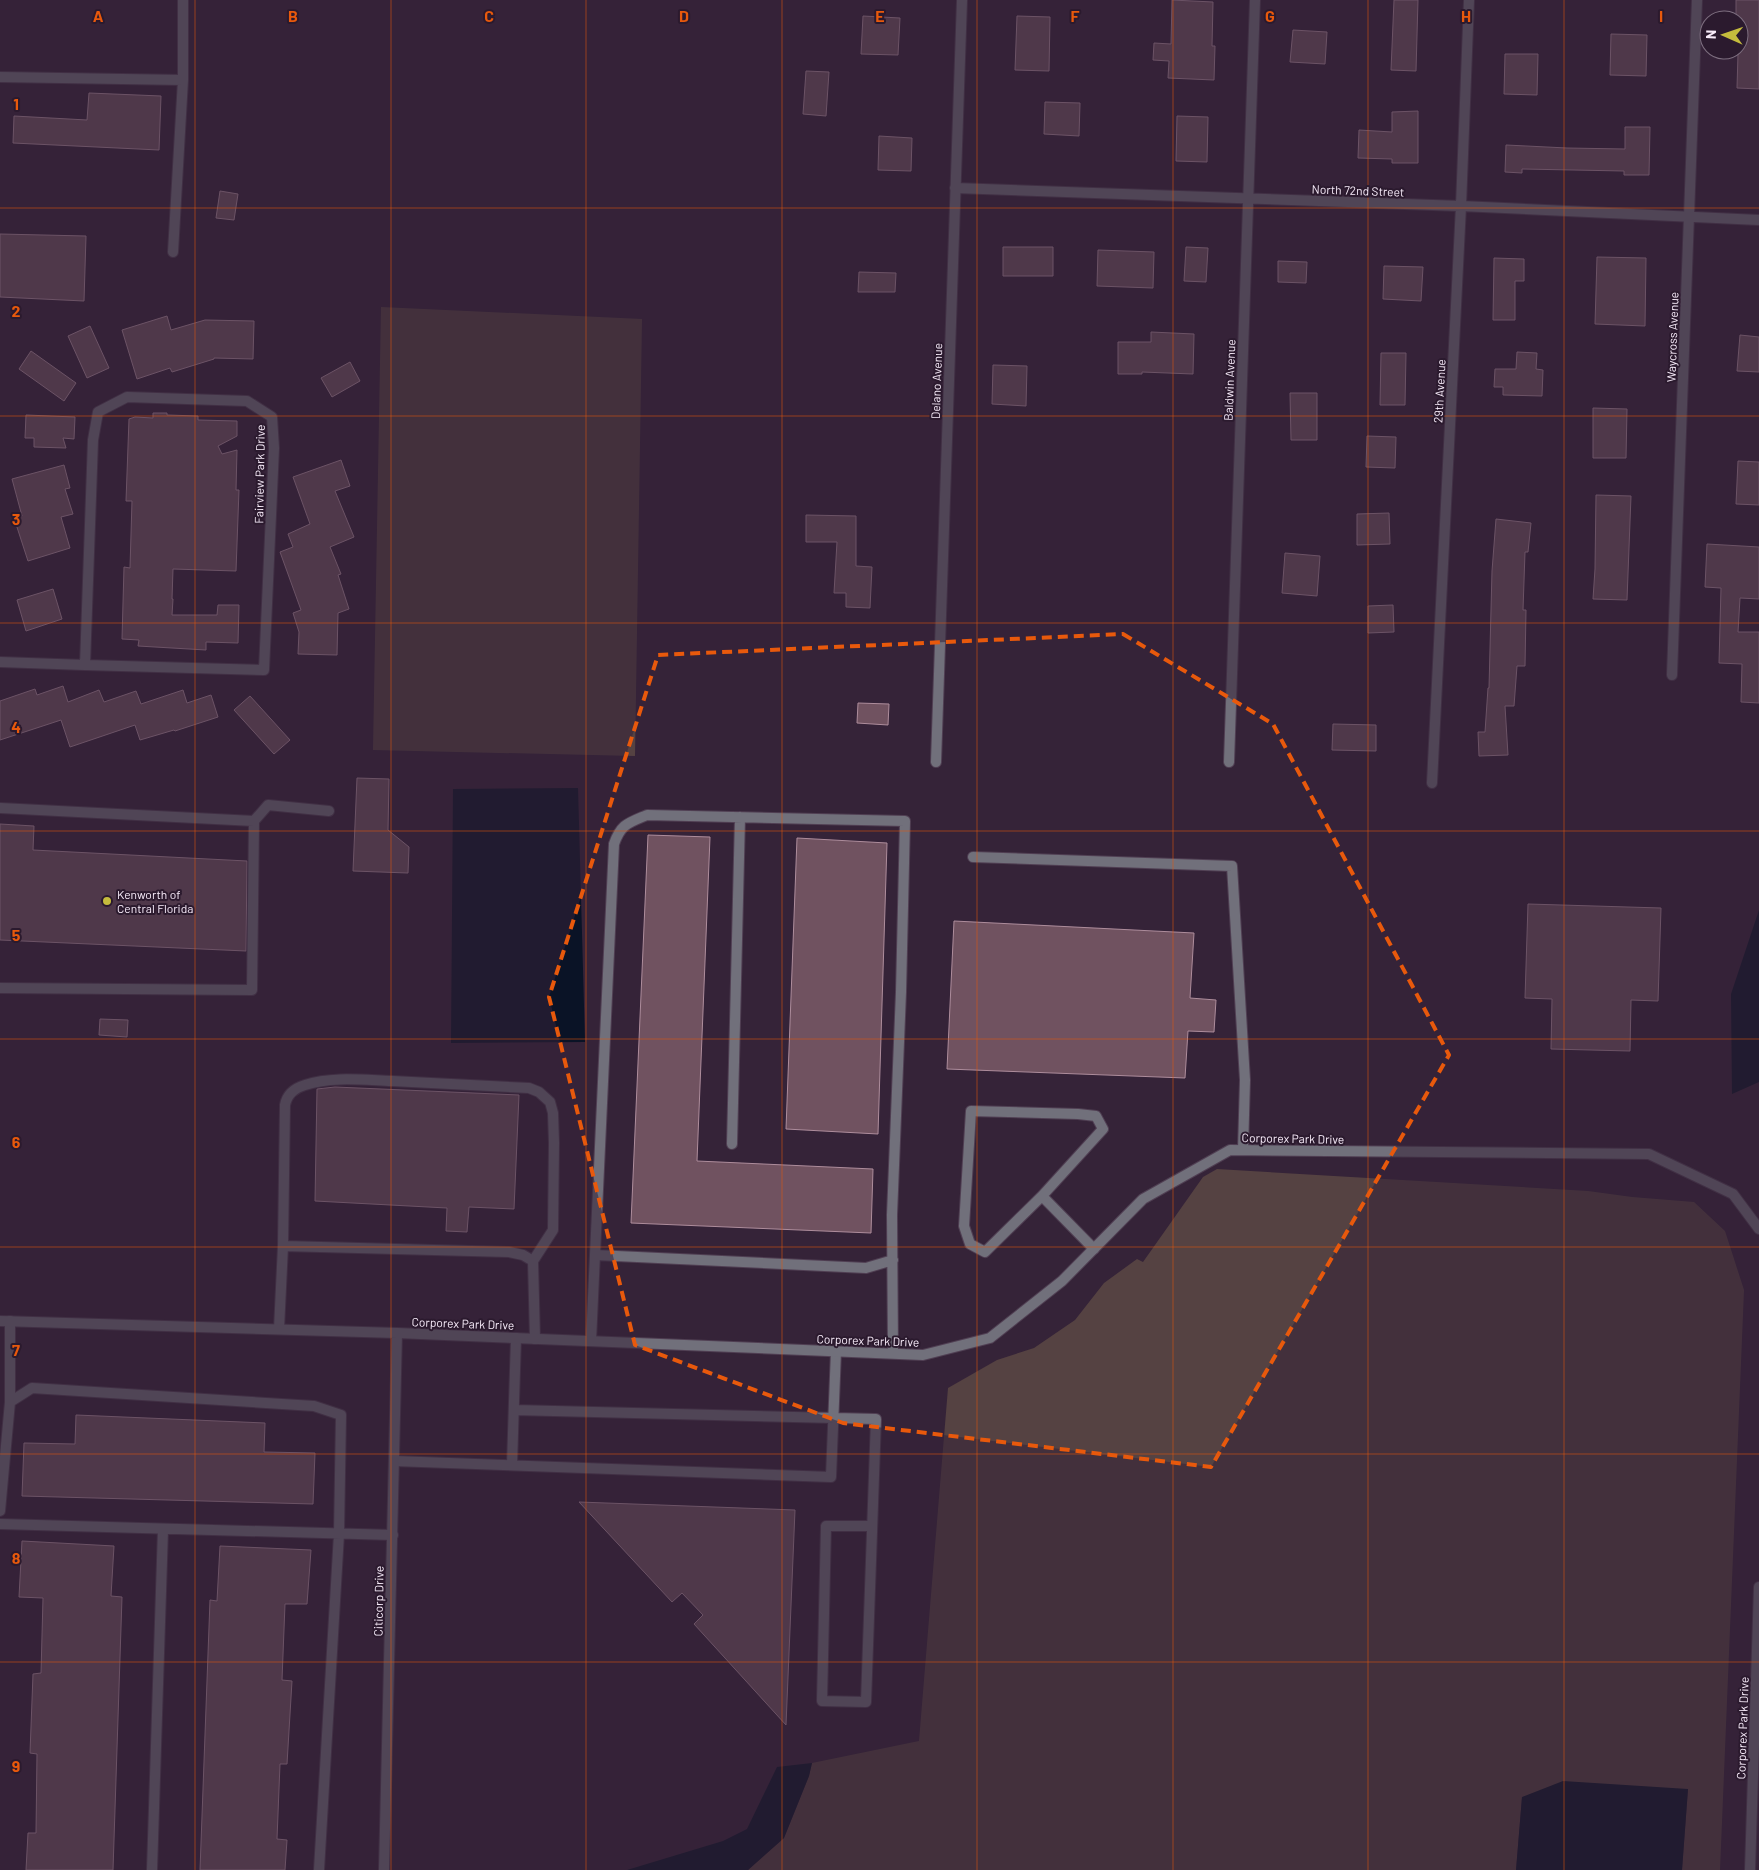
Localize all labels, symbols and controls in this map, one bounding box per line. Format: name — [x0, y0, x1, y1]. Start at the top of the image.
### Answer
text: A — [93, 6, 104, 25]
text: B — [288, 6, 298, 25]
text: C — [484, 6, 494, 25]
text: D — [679, 6, 689, 25]
text: E — [875, 6, 885, 25]
text: F — [1071, 6, 1080, 25]
text: G — [1265, 6, 1275, 25]
text: H — [1461, 6, 1471, 25]
text: I — [1659, 6, 1663, 25]
north arrow — [1699, 10, 1749, 60]
text: N — [1702, 30, 1719, 39]
text: 1 — [13, 94, 19, 113]
street label: North 72nd Street — [1311, 181, 1405, 199]
street label: Waycross Avenue — [1663, 292, 1681, 382]
text: 2 — [12, 301, 21, 320]
street label: Baldwin Avenue — [1221, 339, 1237, 421]
street label: Delano Avenue — [928, 343, 944, 419]
street label: 29th Avenue — [1430, 359, 1448, 423]
street label: Fairview Park Drive — [251, 424, 267, 524]
text: 3 — [12, 509, 20, 528]
text: 4 — [11, 717, 21, 736]
place label: Kenworth of Central Florida — [117, 887, 193, 915]
marker: Kenworth of Central Florida — [101, 895, 113, 907]
text: 5 — [12, 925, 21, 944]
street label: Corporex Park Drive — [1242, 1130, 1344, 1146]
text: 6 — [12, 1132, 21, 1151]
street label: Corporex Park Drive — [411, 1314, 515, 1332]
street label: Corporex Park Drive — [816, 1331, 920, 1349]
text: 7 — [12, 1340, 20, 1359]
text: 8 — [12, 1548, 21, 1567]
street label: Citicorp Drive — [370, 1566, 386, 1636]
street label: Corporex Park Drive — [1733, 1676, 1751, 1780]
text: 9 — [12, 1756, 20, 1775]

